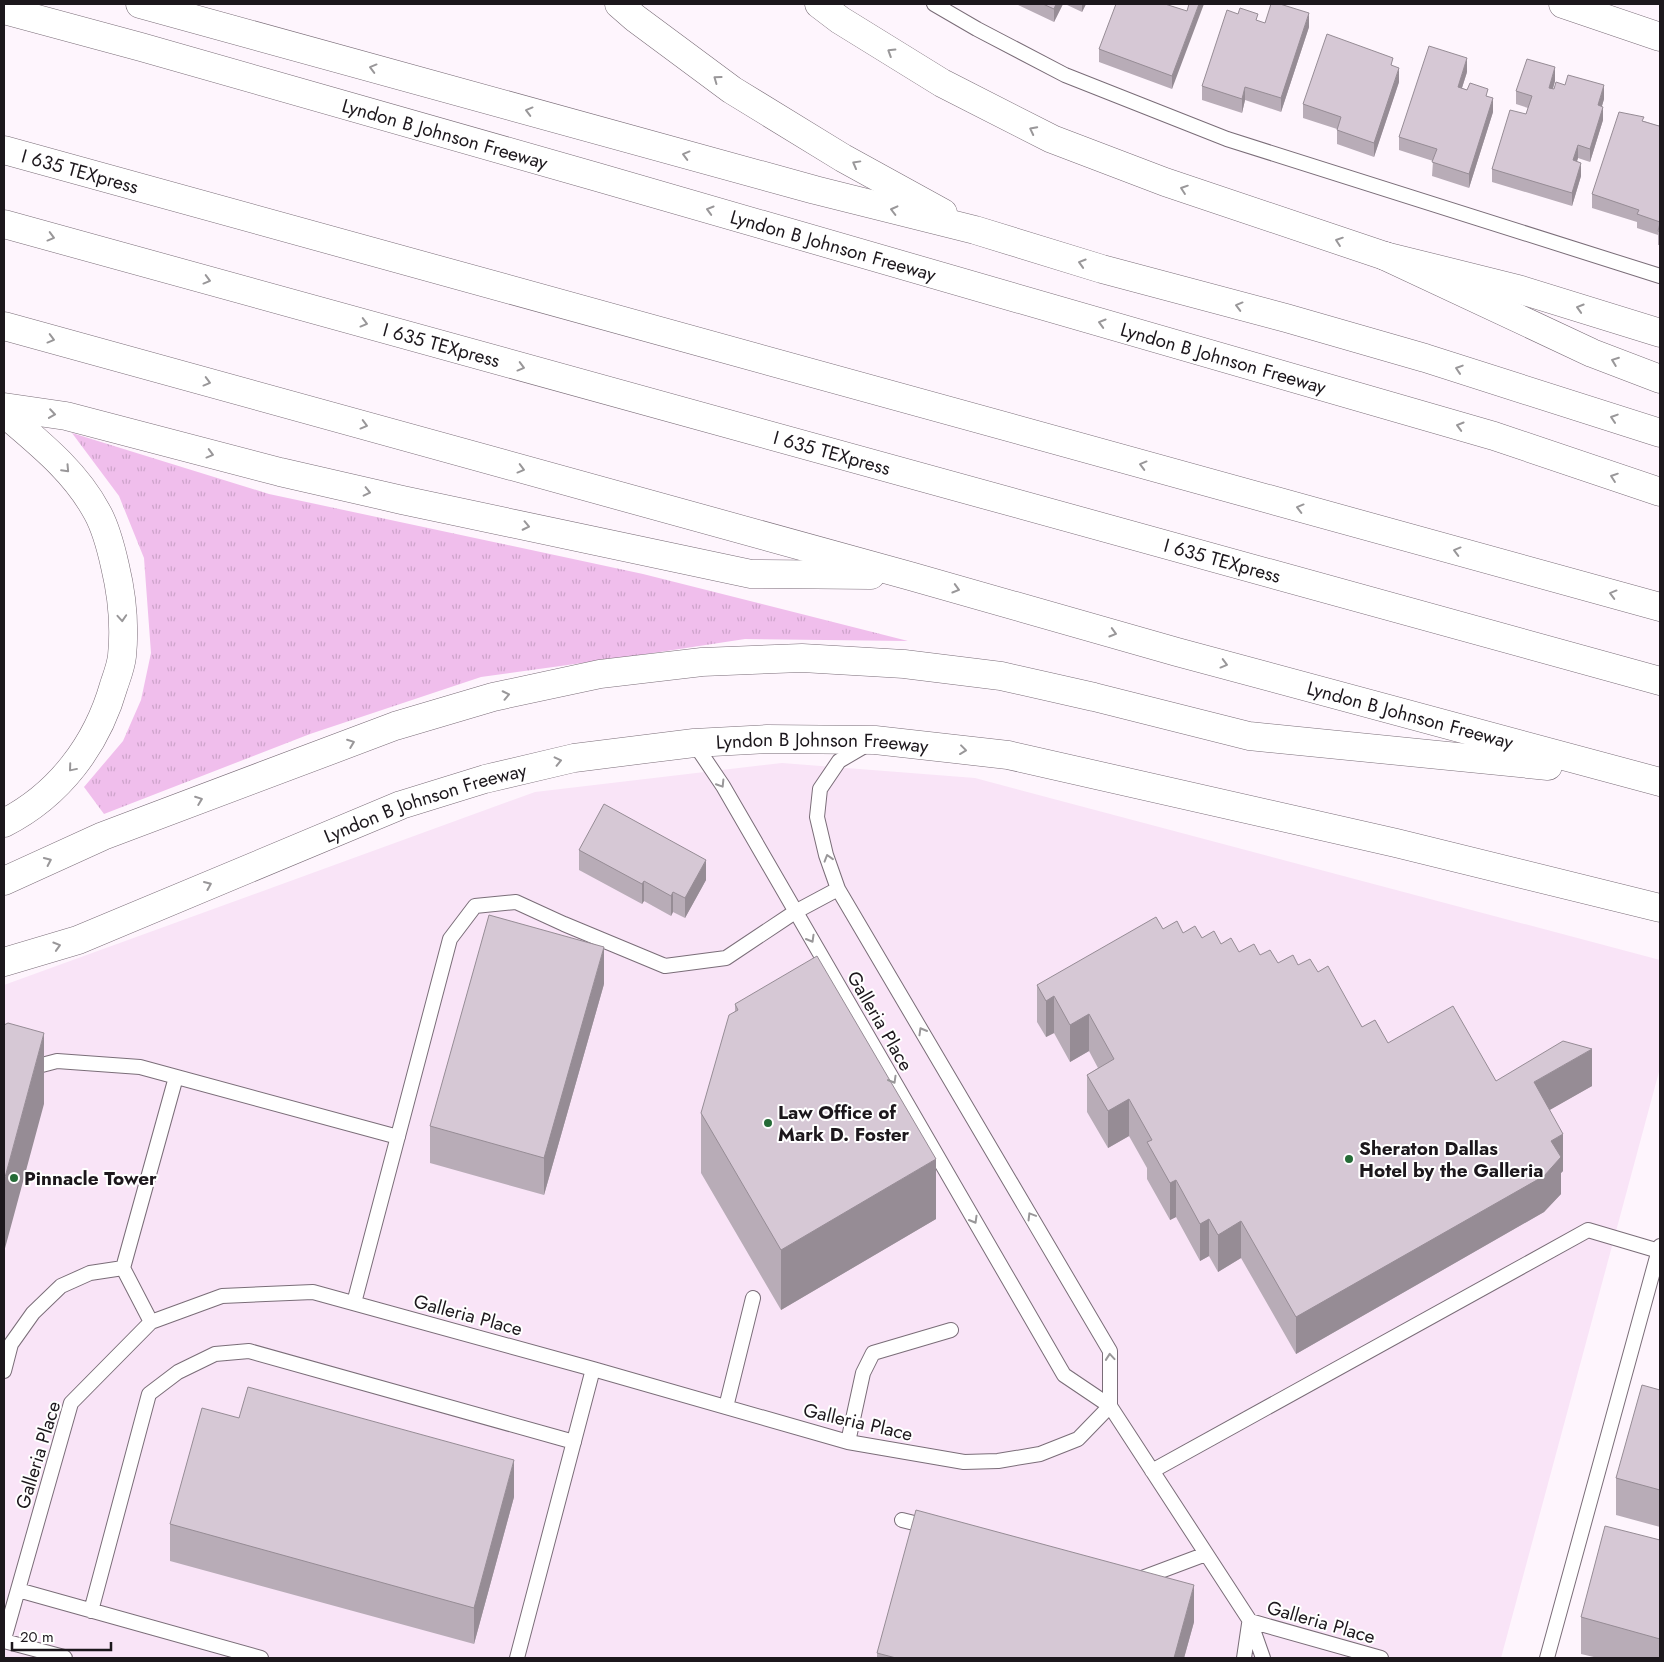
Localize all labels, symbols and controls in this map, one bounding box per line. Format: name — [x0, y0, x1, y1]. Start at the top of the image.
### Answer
one-way arrow — [887, 48, 896, 58]
one-way arrow — [368, 63, 377, 74]
one-way arrow — [714, 76, 723, 85]
street label: Lyndon B Johnson Freeway — [339, 92, 552, 176]
one-way arrow — [526, 107, 534, 117]
one-way arrow — [1030, 126, 1039, 136]
street label: I 635 TEXpress — [19, 142, 142, 200]
one-way arrow — [682, 150, 690, 160]
one-way arrow — [852, 161, 861, 171]
one-way arrow — [1181, 185, 1189, 195]
street label: Lyndon B Johnson Freeway — [727, 203, 940, 288]
one-way arrow — [706, 205, 715, 216]
one-way arrow — [889, 205, 898, 216]
one-way arrow — [46, 231, 55, 242]
one-way arrow — [1335, 236, 1343, 246]
one-way arrow — [1078, 258, 1086, 268]
one-way arrow — [203, 274, 212, 285]
one-way arrow — [1235, 301, 1243, 311]
one-way arrow — [1577, 304, 1585, 314]
street label: Lyndon B Johnson Freeway — [1117, 315, 1330, 401]
street label: I 635 TEXpress — [380, 316, 503, 374]
one-way arrow — [359, 318, 368, 328]
one-way arrow — [1098, 318, 1106, 328]
one-way arrow — [46, 333, 55, 344]
one-way arrow — [1611, 357, 1620, 367]
one-way arrow — [516, 361, 524, 371]
one-way arrow — [1455, 364, 1464, 374]
one-way arrow — [203, 377, 211, 387]
one-way arrow — [48, 408, 56, 419]
one-way arrow — [1610, 414, 1618, 424]
one-way arrow — [359, 420, 368, 430]
one-way arrow — [1455, 421, 1464, 432]
street label: I 635 TEXpress — [771, 424, 894, 482]
one-way arrow — [205, 448, 213, 458]
one-way arrow — [1140, 460, 1148, 470]
one-way arrow — [60, 463, 69, 472]
one-way arrow — [516, 463, 524, 473]
one-way arrow — [1610, 472, 1619, 482]
one-way arrow — [363, 486, 372, 497]
one-way arrow — [1296, 503, 1304, 513]
one-way arrow — [522, 520, 531, 531]
street label: I 635 TEXpress — [1161, 531, 1284, 589]
one-way arrow — [1452, 546, 1461, 557]
one-way arrow — [952, 584, 960, 594]
one-way arrow — [1609, 589, 1618, 600]
one-way arrow — [117, 614, 128, 622]
one-way arrow — [1108, 628, 1116, 638]
one-way arrow — [1219, 659, 1227, 669]
street label: Lyndon B Johnson Freeway — [1304, 674, 1517, 756]
one-way arrow — [501, 690, 510, 700]
street label: Lyndon B Johnson Freeway — [715, 725, 931, 760]
one-way arrow — [346, 738, 355, 749]
one-way arrow — [960, 744, 968, 755]
street label: Lyndon B Johnson Freeway — [319, 756, 530, 849]
one-way arrow — [554, 756, 562, 767]
one-way arrow — [69, 762, 77, 771]
one-way arrow — [715, 778, 724, 787]
one-way arrow — [194, 796, 202, 806]
one-way arrow — [823, 855, 833, 863]
one-way arrow — [43, 856, 52, 867]
one-way arrow — [203, 881, 211, 891]
one-way arrow — [805, 934, 815, 943]
one-way arrow — [52, 942, 61, 952]
street label: Galleria Place — [840, 966, 920, 1076]
one-way arrow — [918, 1028, 928, 1037]
one-way arrow — [886, 1074, 896, 1083]
place label: Law Office of Mark D. Foster — [778, 1099, 910, 1148]
marker: Law Office of Mark D. Foster — [762, 1117, 774, 1129]
place label: Sheraton Dallas Hotel by the Galleria — [1359, 1135, 1544, 1184]
marker: Sheraton Dallas Hotel by the Galleria — [1343, 1153, 1355, 1165]
place label: Pinnacle Tower — [24, 1165, 157, 1192]
marker: Pinnacle Tower — [8, 1172, 20, 1184]
one-way arrow — [1027, 1213, 1037, 1222]
one-way arrow — [968, 1215, 978, 1224]
street label: Galleria Place — [411, 1288, 526, 1343]
one-way arrow — [1104, 1353, 1115, 1361]
street label: Galleria Place — [801, 1396, 916, 1448]
street label: Galleria Place — [9, 1398, 67, 1512]
street label: Galleria Place — [1264, 1594, 1378, 1650]
scale bar — [12, 1620, 111, 1652]
text: 20 m — [20, 1626, 54, 1648]

